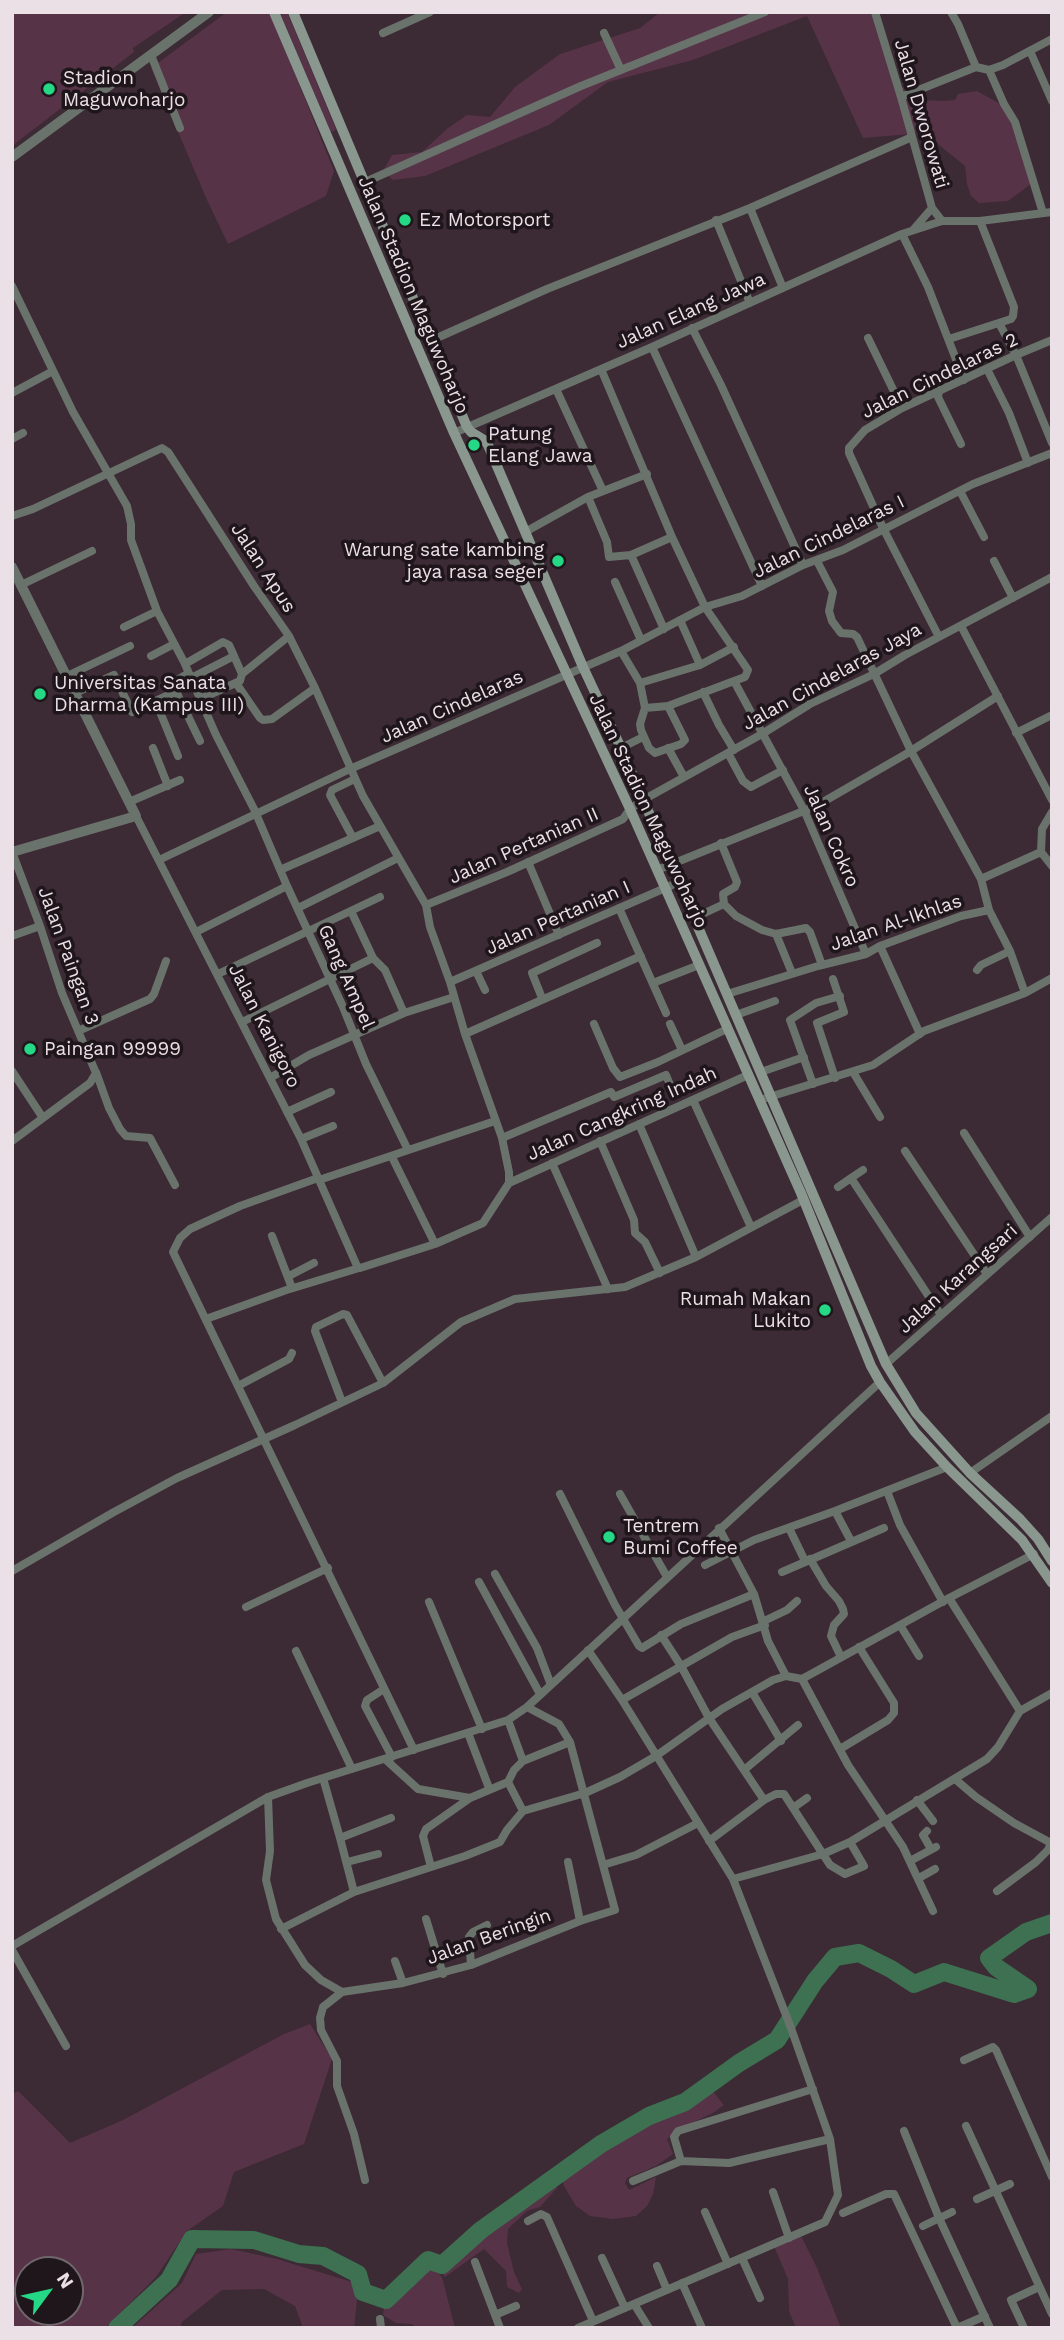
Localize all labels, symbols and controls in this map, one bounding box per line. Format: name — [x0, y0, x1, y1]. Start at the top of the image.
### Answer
street label: Jalan Dworowati — [889, 37, 953, 191]
place label: Stadion Maguwoharjo — [63, 67, 185, 111]
marker: Stadion Maguwoharjo — [41, 81, 57, 97]
street label: Jalan Stadion Maguwoharjo — [353, 173, 473, 417]
place label: Ez Motorsport — [419, 209, 550, 231]
marker: Ez Motorsport — [397, 212, 413, 228]
street label: Jalan Elang Jawa — [613, 268, 769, 354]
street label: Jalan Cindelaras 2 — [858, 328, 1022, 424]
place label: Patung Elang Jawa — [488, 423, 592, 467]
marker: Patung Elang Jawa — [466, 437, 482, 453]
street label: Jalan Cindelaras I — [750, 490, 908, 584]
street label: Jalan Apus — [226, 519, 300, 617]
place label: Warung sate kambing jaya rasa seger — [344, 539, 544, 583]
marker: Warung sate kambing jaya rasa seger — [550, 553, 566, 569]
street label: Jalan Cindelaras Jaya — [739, 618, 925, 736]
street label: Jalan Cindelaras — [377, 665, 527, 749]
place label: Universitas Sanata Dharma (Kampus III) — [54, 672, 244, 716]
marker: Universitas Sanata Dharma (Kampus III) — [32, 686, 48, 702]
street label: Jalan Stadion Maguwoharjo — [584, 690, 712, 932]
street label: Jalan Cokro — [798, 781, 864, 891]
street label: Jalan Pertanian II — [446, 803, 602, 889]
street label: Jalan Pertanian I — [482, 876, 634, 960]
street label: Jalan Paingan 3 — [32, 884, 104, 1028]
street label: Jalan Al-Ikhlas — [827, 890, 965, 956]
street label: Gang Ampel — [313, 921, 379, 1033]
street label: Jalan Kanigoro — [223, 960, 305, 1092]
place label: Paingan 99999 — [44, 1038, 181, 1060]
marker: Paingan 99999 — [22, 1041, 38, 1057]
street label: Jalan Cangkring Indah — [524, 1062, 720, 1166]
street label: Jalan Karangsari — [894, 1219, 1022, 1339]
place label: Rumah Makan Lukito — [680, 1288, 811, 1332]
marker: Rumah Makan Lukito — [817, 1302, 833, 1318]
place label: Tentrem Bumi Coffee — [623, 1515, 738, 1559]
marker: Tentrem Bumi Coffee — [601, 1529, 617, 1545]
street label: Jalan Beringin — [424, 1904, 554, 1970]
north arrow — [14, 2256, 84, 2326]
text: N — [52, 2268, 79, 2293]

